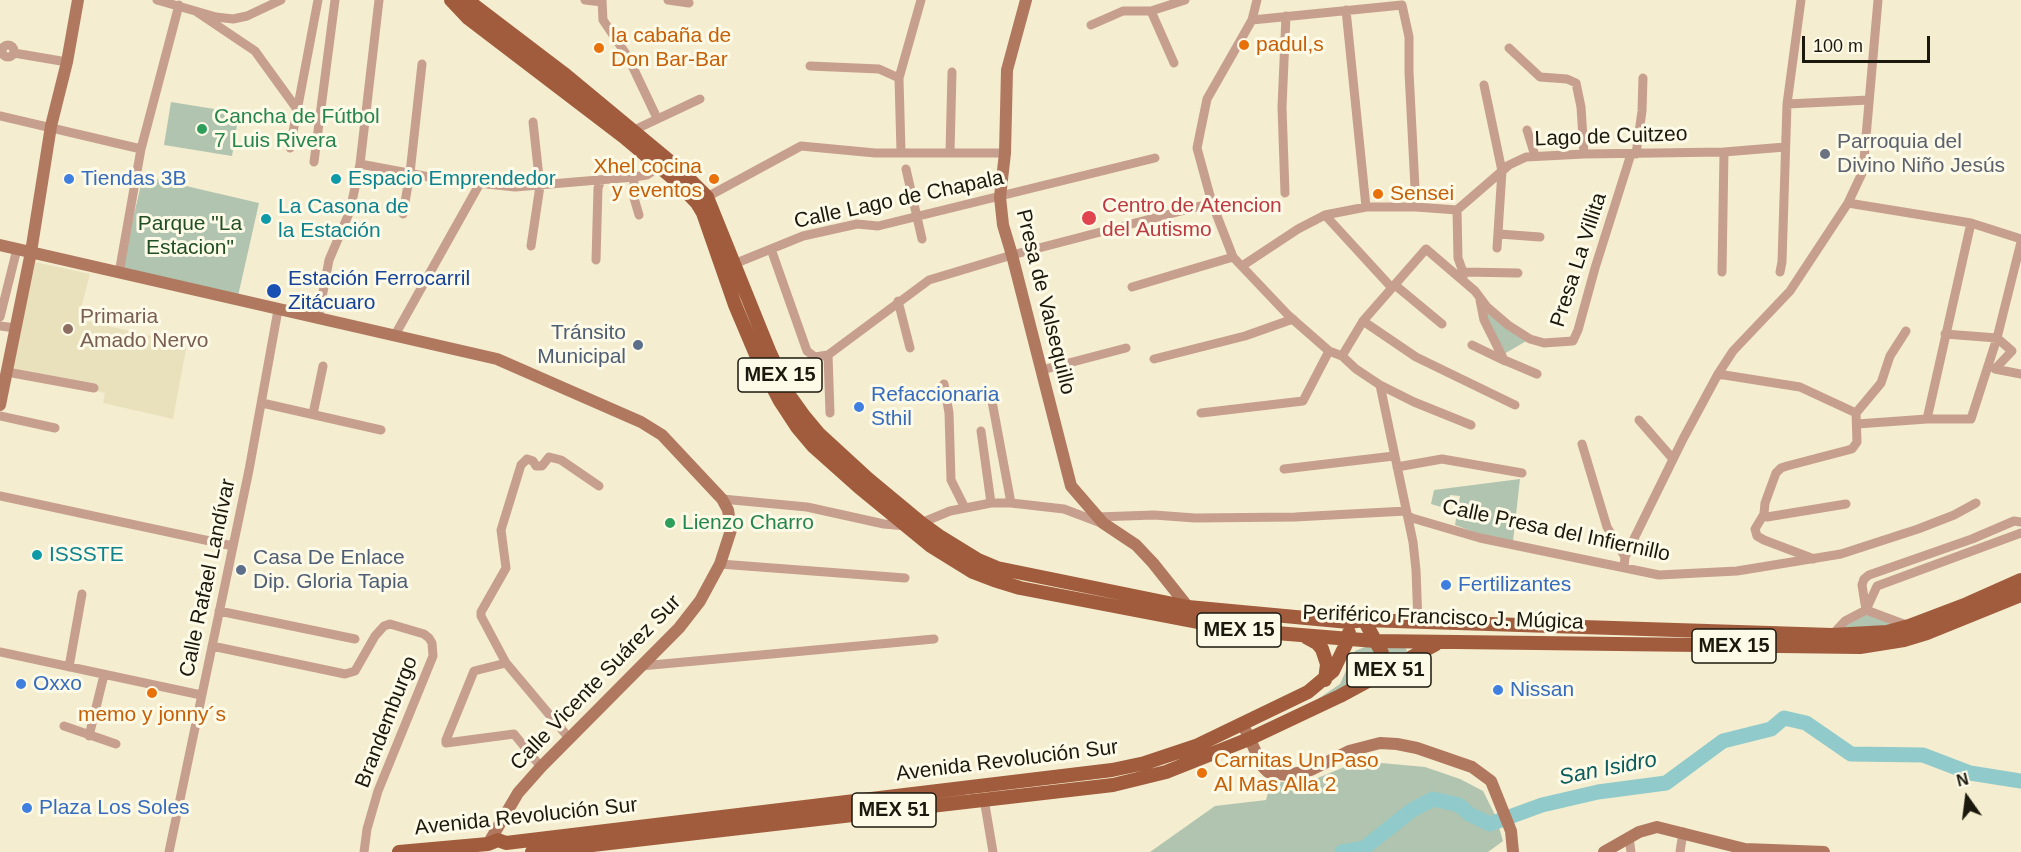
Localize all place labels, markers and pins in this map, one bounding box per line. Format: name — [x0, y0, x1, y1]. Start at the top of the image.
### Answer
place label: la cabaña de Don Bar-Bar — [611, 23, 731, 73]
place label: padul,s — [1256, 32, 1324, 58]
marker: padul,s — [1237, 38, 1251, 52]
marker: la cabaña de Don Bar-Bar — [592, 41, 606, 55]
place label: Cancha de Fútbol 7 Luis Rivera — [214, 104, 380, 154]
marker: Cancha de Fútbol 7 Luis Rivera — [195, 122, 209, 136]
place label: Parroquia del Divino Niño Jesús — [1837, 129, 2005, 179]
marker: Parroquia del Divino Niño Jesús — [1818, 147, 1832, 161]
place label: Xhel cocina y eventos — [593, 154, 702, 204]
place label: Tiendas 3B — [81, 166, 186, 192]
place label: Espacio Emprendedor — [348, 166, 556, 192]
marker: Tiendas 3B — [62, 172, 76, 186]
marker: Espacio Emprendedor — [329, 172, 343, 186]
marker: Xhel cocina y eventos — [707, 172, 721, 186]
place label: Sensei — [1390, 181, 1454, 207]
marker: Sensei — [1371, 187, 1385, 201]
place label: Centro de Atencion del Autismo — [1102, 193, 1282, 243]
place label: La Casona de la Estación — [278, 194, 409, 244]
marker: Centro de Atencion del Autismo — [1080, 209, 1098, 227]
marker: La Casona de la Estación — [259, 212, 273, 226]
place label: Estación Ferrocarril Zitácuaro — [288, 266, 470, 316]
marker: Estación Ferrocarril Zitácuaro — [265, 282, 283, 300]
place label: Primaria Amado Nervo — [80, 304, 208, 354]
place label: Tránsito Municipal — [537, 320, 626, 370]
marker: Primaria Amado Nervo — [61, 322, 75, 336]
marker: Tránsito Municipal — [631, 338, 645, 352]
place label: Refaccionaria Sthil — [871, 382, 999, 432]
marker: Refaccionaria Sthil — [852, 400, 866, 414]
place label: Lienzo Charro — [682, 510, 814, 536]
marker: Lienzo Charro — [663, 516, 677, 530]
place label: ISSSTE — [49, 542, 124, 568]
place label: Casa De Enlace Dip. Gloria Tapia — [253, 545, 408, 595]
marker: ISSSTE — [30, 548, 44, 562]
marker: Casa De Enlace Dip. Gloria Tapia — [234, 563, 248, 577]
place label: Fertilizantes — [1458, 572, 1571, 598]
marker: Fertilizantes — [1439, 578, 1453, 592]
place label: Oxxo — [33, 671, 82, 697]
marker: Oxxo — [14, 677, 28, 691]
place label: Nissan — [1510, 677, 1574, 703]
marker: Nissan — [1491, 683, 1505, 697]
marker: memo y jonny´s — [145, 686, 159, 700]
place label: memo y jonny´s — [78, 702, 226, 728]
place label: Carnitas Un Paso Al Mas Alla 2 — [1214, 748, 1379, 798]
marker: Carnitas Un Paso Al Mas Alla 2 — [1195, 766, 1209, 780]
place label: Plaza Los Soles — [39, 795, 190, 821]
marker: Plaza Los Soles — [20, 801, 34, 815]

